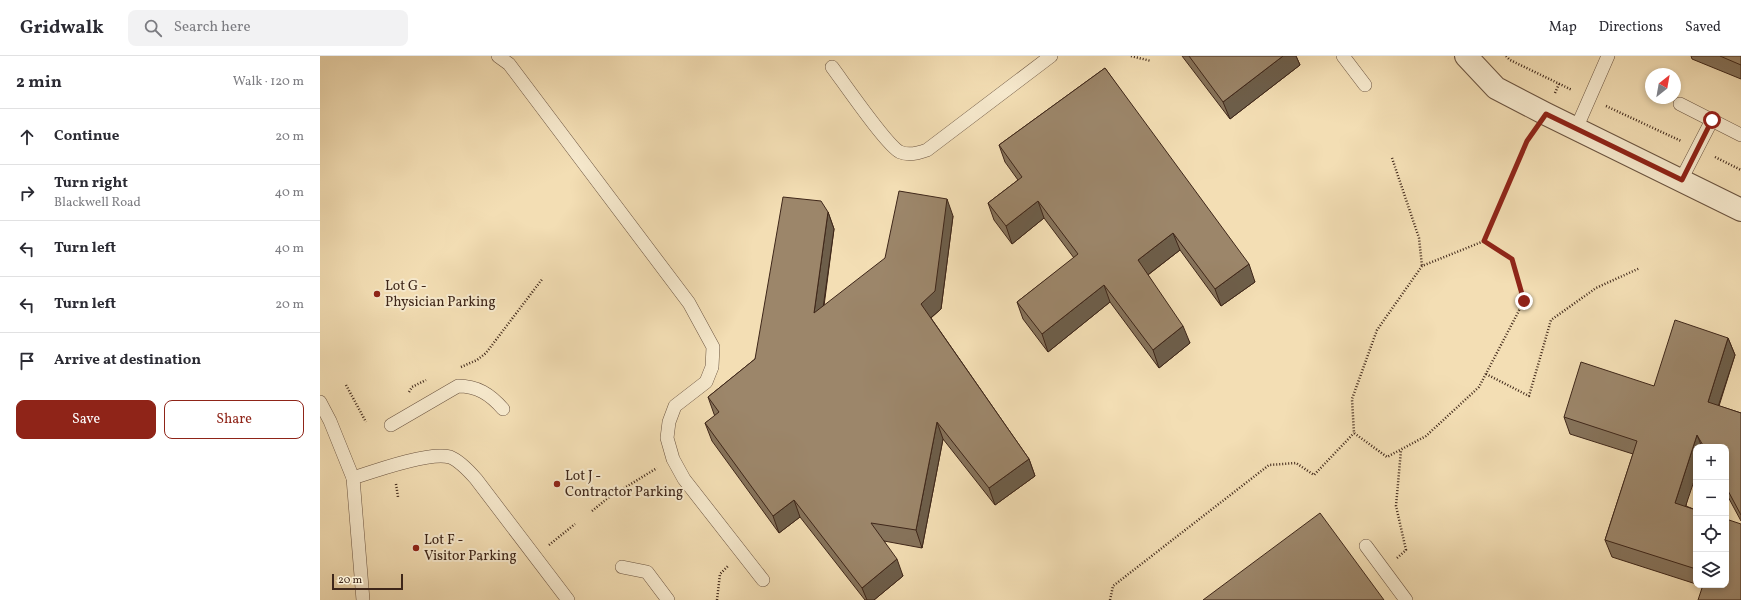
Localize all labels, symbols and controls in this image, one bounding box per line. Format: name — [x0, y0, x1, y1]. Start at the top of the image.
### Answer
search box — [128, 10, 408, 46]
text: Gridwalk — [20, 15, 104, 41]
icon: search — [142, 17, 164, 39]
text: Search here — [174, 17, 251, 38]
text: Map — [1549, 18, 1577, 37]
text: Directions — [1599, 18, 1663, 37]
text: Saved — [1685, 18, 1721, 37]
north arrow — [1645, 68, 1681, 104]
text: 2 min — [16, 71, 62, 94]
text: Walk · 120 m — [233, 73, 304, 91]
route start — [1703, 111, 1721, 129]
icon: ahead — [16, 126, 38, 148]
text: Continue — [54, 126, 119, 147]
text: 20 m — [275, 128, 304, 146]
text: Turn right — [54, 173, 128, 194]
icon: right — [16, 182, 38, 204]
text: 40 m — [275, 184, 304, 202]
text: Blackwell Road — [54, 194, 141, 212]
icon: left — [16, 238, 38, 260]
text: Turn left — [54, 238, 116, 259]
text: 40 m — [275, 240, 304, 258]
place label: Lot G - Physician Parking — [385, 277, 496, 312]
marker: Lot G - Physician Parking — [372, 289, 382, 299]
route end — [1515, 292, 1533, 310]
icon: left — [16, 294, 38, 316]
text: Turn left — [54, 294, 116, 315]
text: 20 m — [275, 296, 304, 314]
icon: arrive — [16, 350, 38, 372]
text: Arrive at destination — [54, 350, 201, 371]
button: Save — [16, 400, 156, 439]
button: Share — [164, 400, 304, 439]
map controls — [1693, 444, 1729, 588]
button: + — [1693, 444, 1729, 480]
place label: Lot J - Contractor Parking — [565, 467, 683, 502]
marker: Lot J - Contractor Parking — [552, 479, 562, 489]
button: − — [1693, 480, 1729, 516]
button: locate — [1693, 516, 1729, 552]
place label: Lot F - Visitor Parking — [424, 531, 517, 566]
marker: Lot F - Visitor Parking — [411, 543, 421, 553]
button: layers — [1693, 552, 1729, 588]
scale bar — [332, 572, 403, 591]
text: 20 m — [338, 573, 362, 588]

